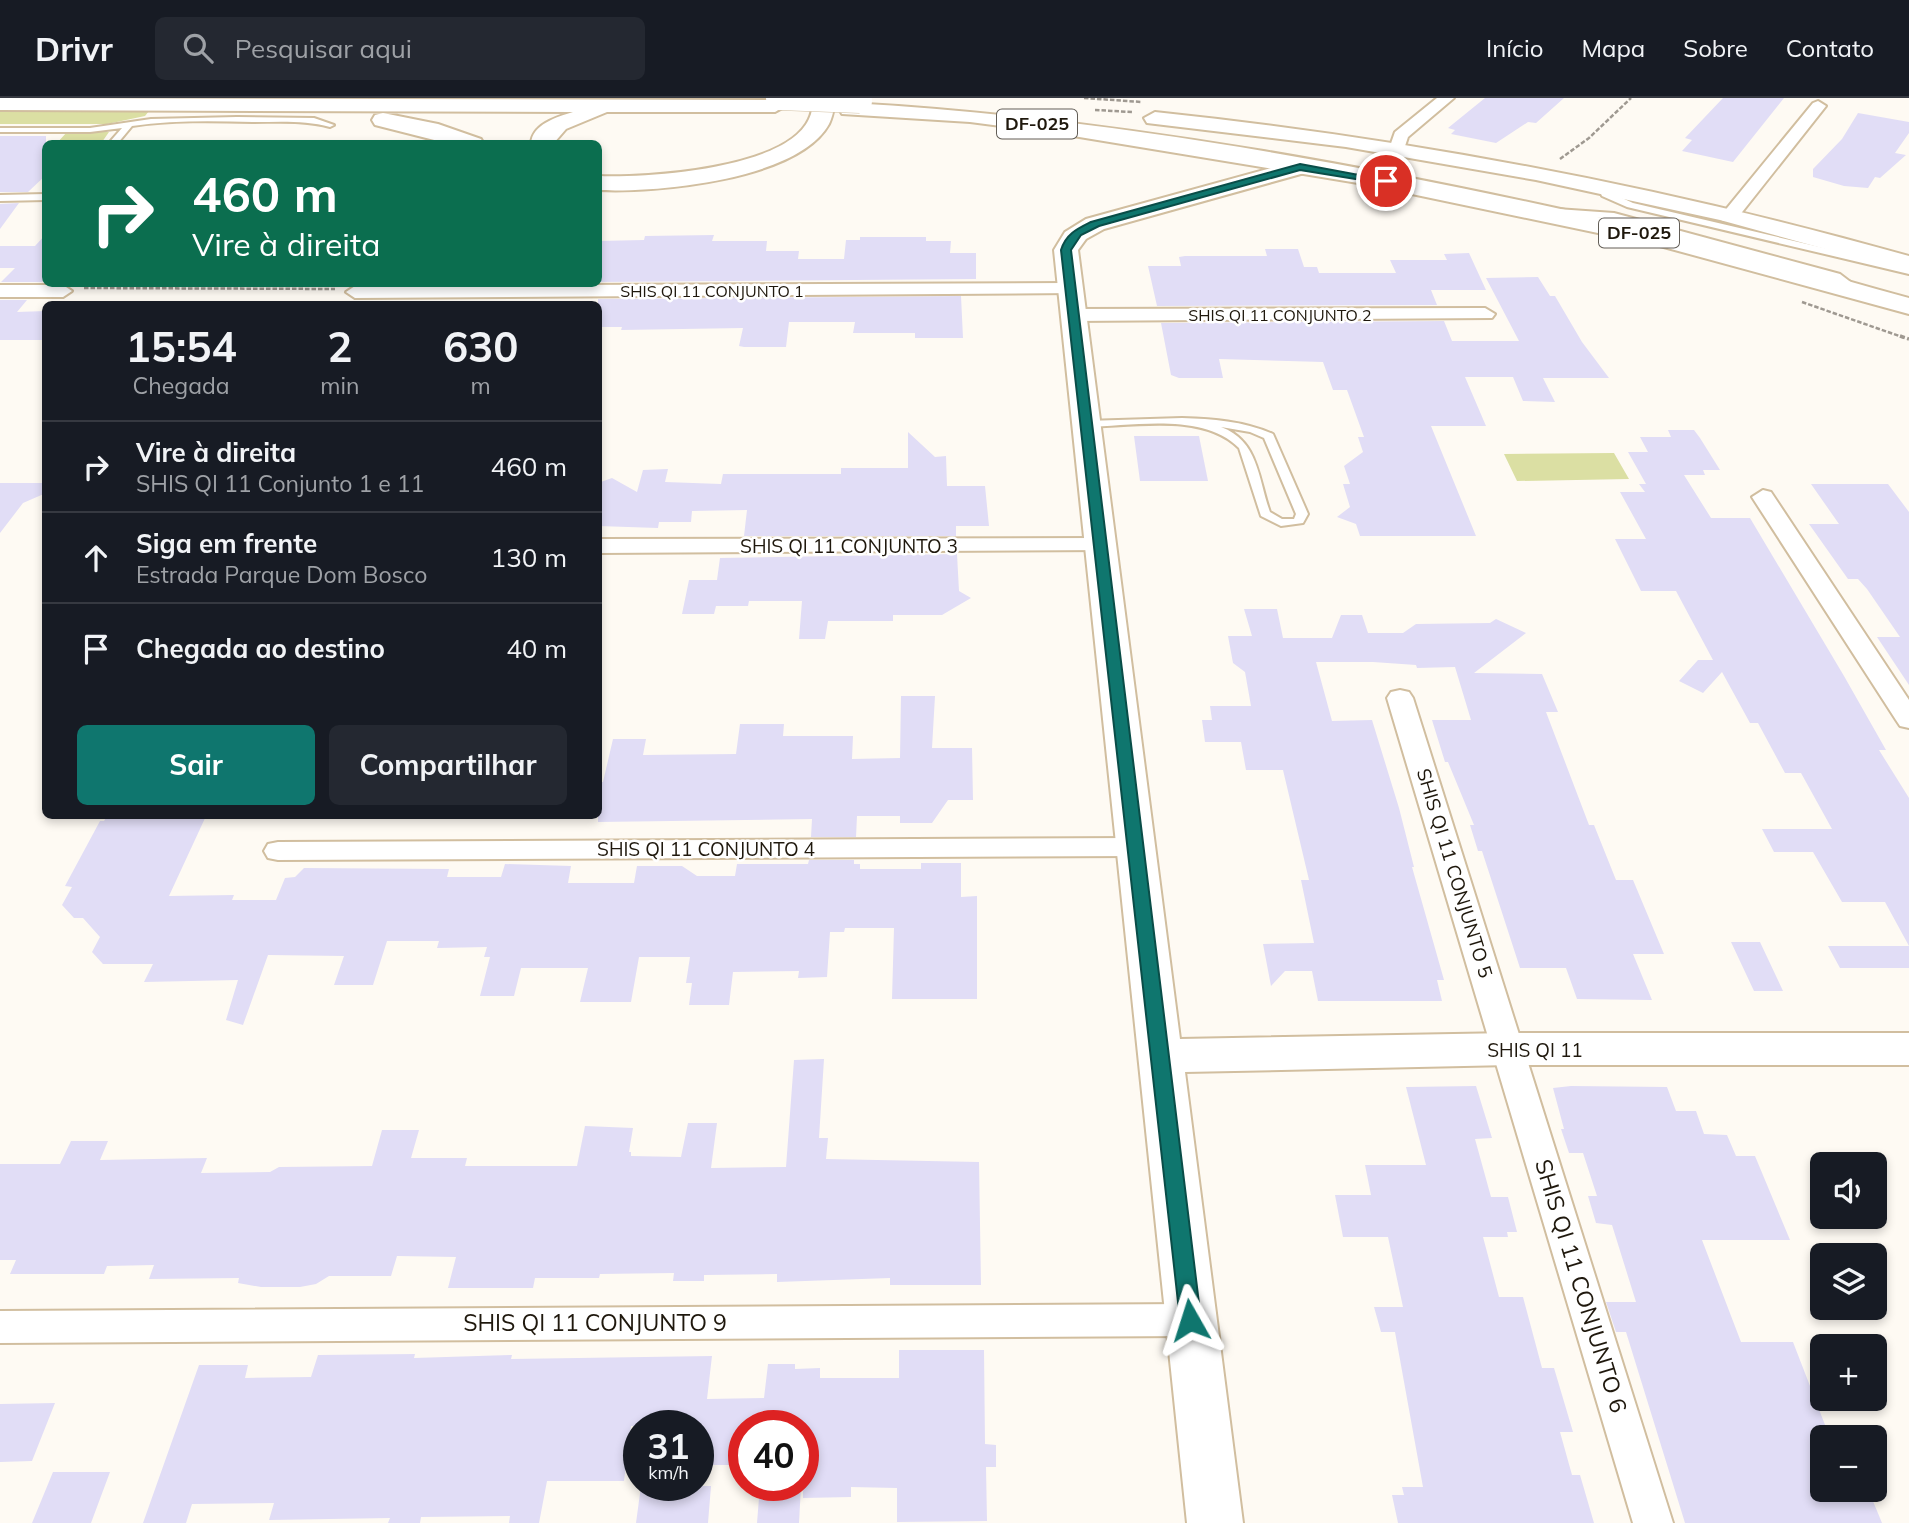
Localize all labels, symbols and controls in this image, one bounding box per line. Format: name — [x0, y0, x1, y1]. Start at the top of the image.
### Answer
search box — [155, 17, 645, 80]
text: Drivr — [35, 28, 113, 69]
icon: search — [179, 29, 217, 67]
text: Pesquisar aqui — [235, 32, 412, 65]
text: Início — [1486, 33, 1543, 63]
text: Mapa — [1581, 33, 1645, 63]
text: Sobre — [1683, 33, 1748, 63]
text: Contato — [1786, 33, 1874, 63]
road number: DF-025 — [997, 110, 1077, 139]
pin — [1356, 151, 1416, 211]
icon: arrive — [1367, 162, 1405, 200]
text: 460 m — [192, 163, 338, 224]
icon: right — [77, 168, 168, 259]
road number: DF-025 — [1599, 218, 1679, 248]
text: Vire à direita — [192, 224, 380, 264]
street label: SHIS QI 11 CONJUNTO 1 — [620, 281, 804, 301]
street label: SHIS QI 11 CONJUNTO 2 — [1188, 305, 1372, 325]
text: 15:54 — [126, 320, 237, 373]
text: 2 — [327, 320, 352, 373]
text: 630 — [443, 320, 518, 373]
text: Chegada — [133, 371, 230, 400]
text: min — [320, 371, 359, 400]
text: m — [471, 371, 491, 400]
text: Vire à direita — [136, 436, 296, 469]
icon: right — [77, 448, 115, 486]
text: 460 m — [491, 450, 567, 483]
text: SHIS QI 11 Conjunto 1 e 11 — [136, 469, 424, 498]
text: Siga em frente — [136, 527, 317, 560]
street label: SHIS QI 11 CONJUNTO 3 — [740, 534, 958, 558]
icon: ahead — [77, 539, 115, 577]
text: 130 m — [491, 541, 567, 574]
text: Estrada Parque Dom Bosco — [136, 560, 427, 589]
icon: arrive — [77, 630, 115, 668]
text: Chegada ao destino — [136, 632, 385, 665]
text: 40 m — [506, 632, 567, 665]
button: Sair — [77, 725, 315, 805]
button: Compartilhar — [329, 725, 567, 805]
street label: SHIS QI 11 CONJUNTO 5 — [1412, 765, 1498, 981]
street label: SHIS QI 11 CONJUNTO 4 — [597, 837, 815, 861]
street label: SHIS QI 11 — [1487, 1038, 1583, 1062]
map controls — [1810, 1152, 1887, 1502]
button: sound — [1810, 1152, 1887, 1229]
street label: SHIS QI 11 CONJUNTO 6 — [1529, 1156, 1634, 1416]
button: layers — [1810, 1243, 1887, 1320]
position arrow — [1153, 1283, 1227, 1357]
street label: SHIS QI 11 CONJUNTO 9 — [463, 1308, 727, 1337]
button: + — [1810, 1334, 1887, 1411]
speed limit sign: 40 — [728, 1410, 819, 1501]
text: 31 — [647, 1424, 690, 1468]
button: − — [1810, 1425, 1887, 1502]
text: km/h — [648, 1461, 689, 1484]

